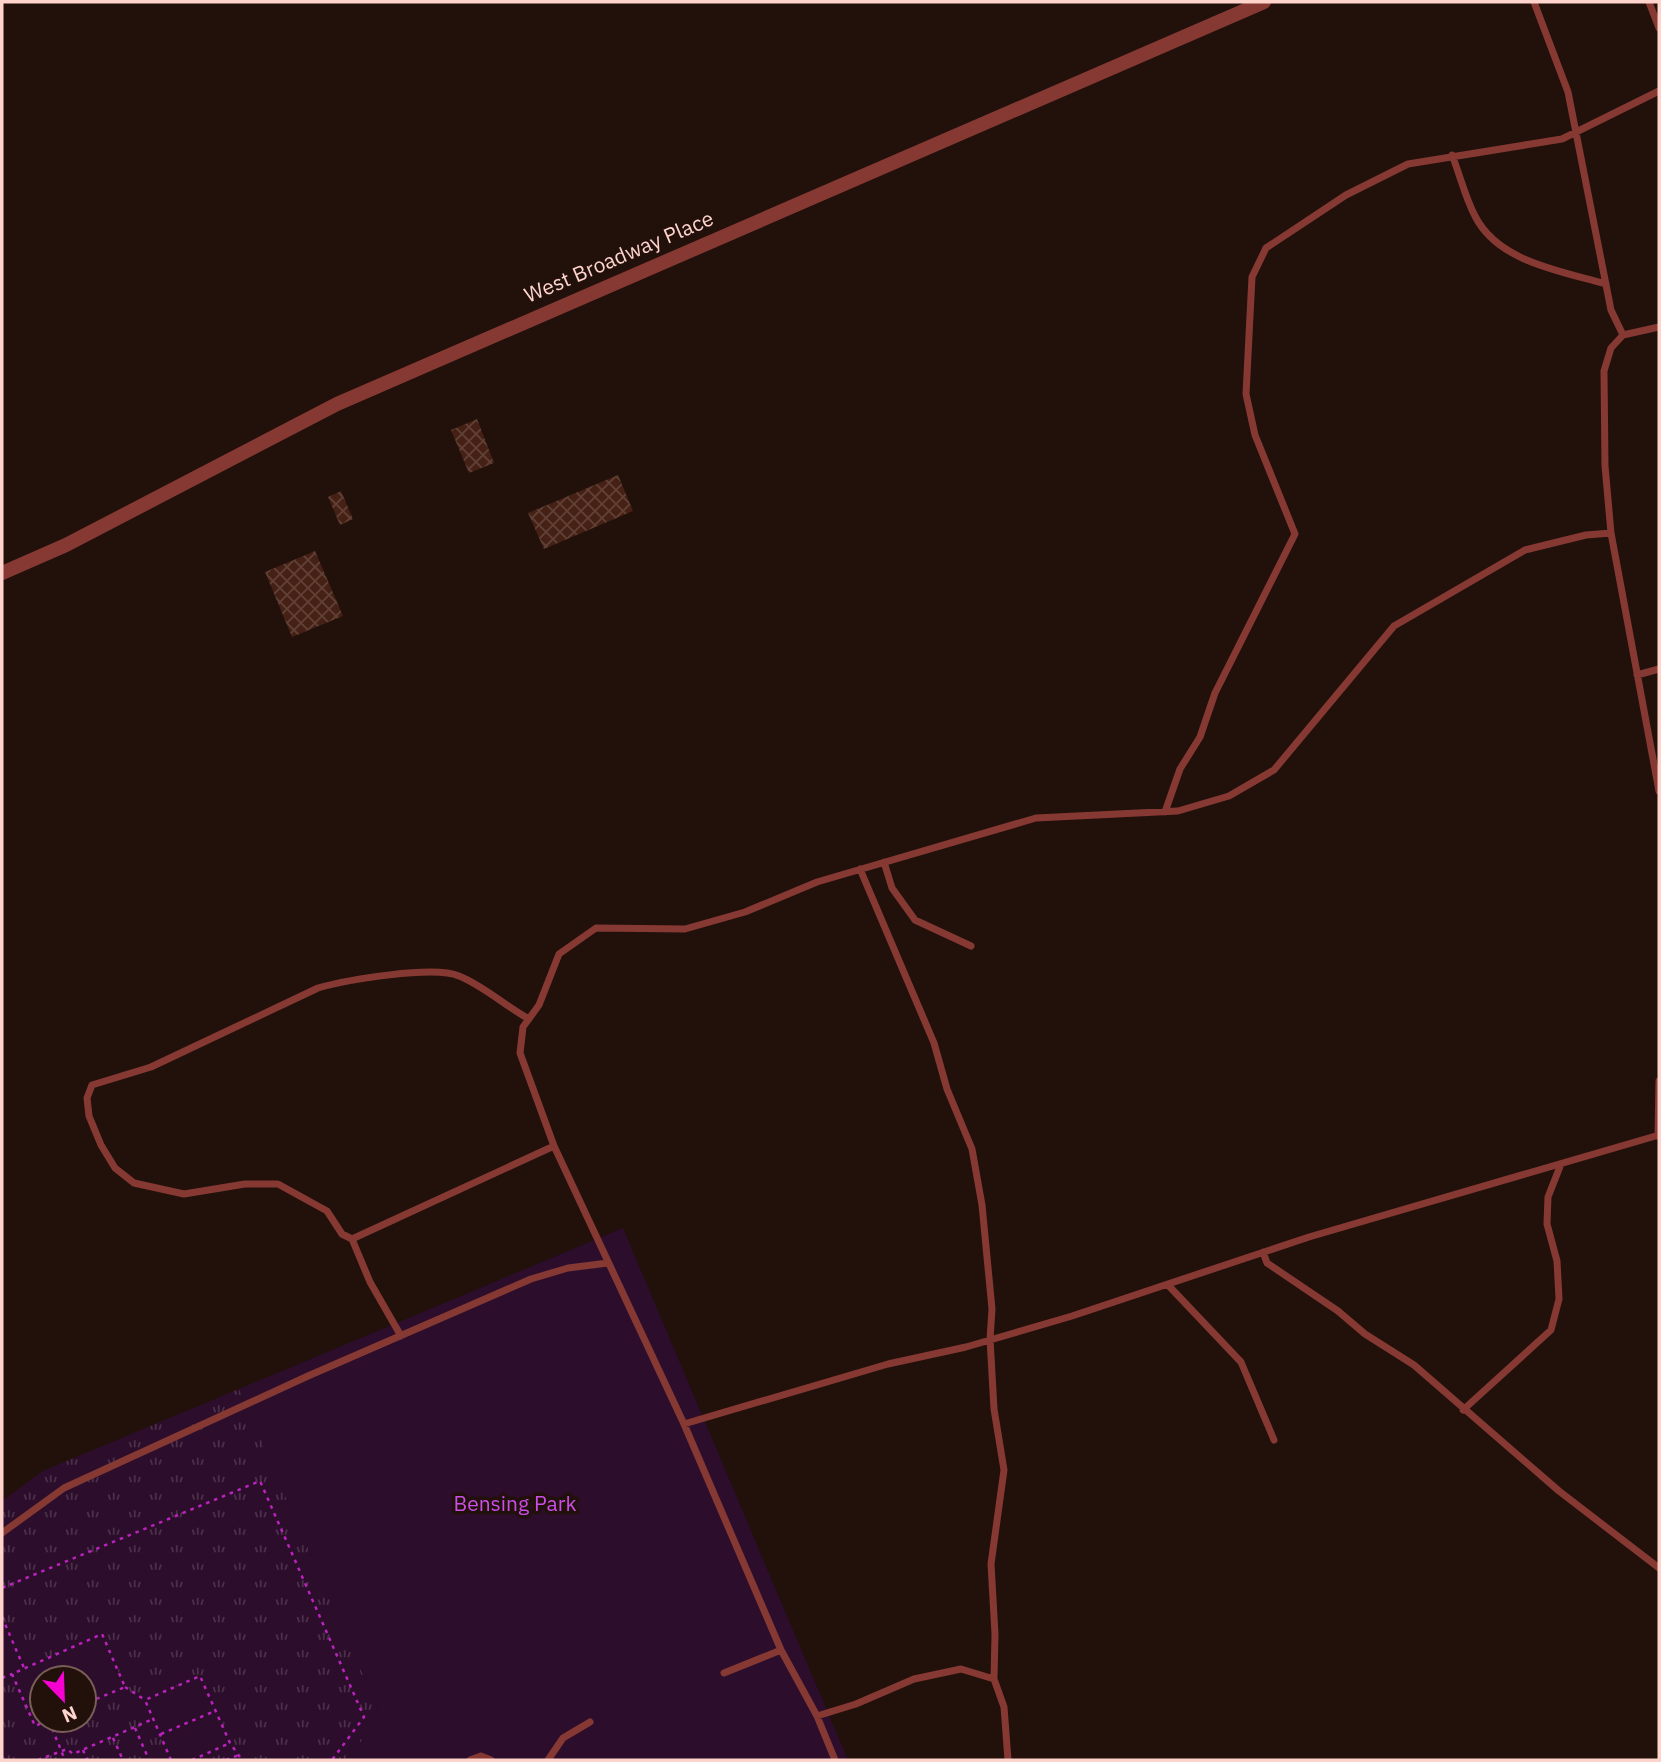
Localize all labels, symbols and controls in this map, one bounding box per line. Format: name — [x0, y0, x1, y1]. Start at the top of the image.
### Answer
street label: West Broadway Place — [520, 204, 717, 309]
park label: Bensing Park — [453, 1489, 577, 1517]
north arrow — [28, 1664, 98, 1734]
text: N — [59, 1701, 81, 1728]

